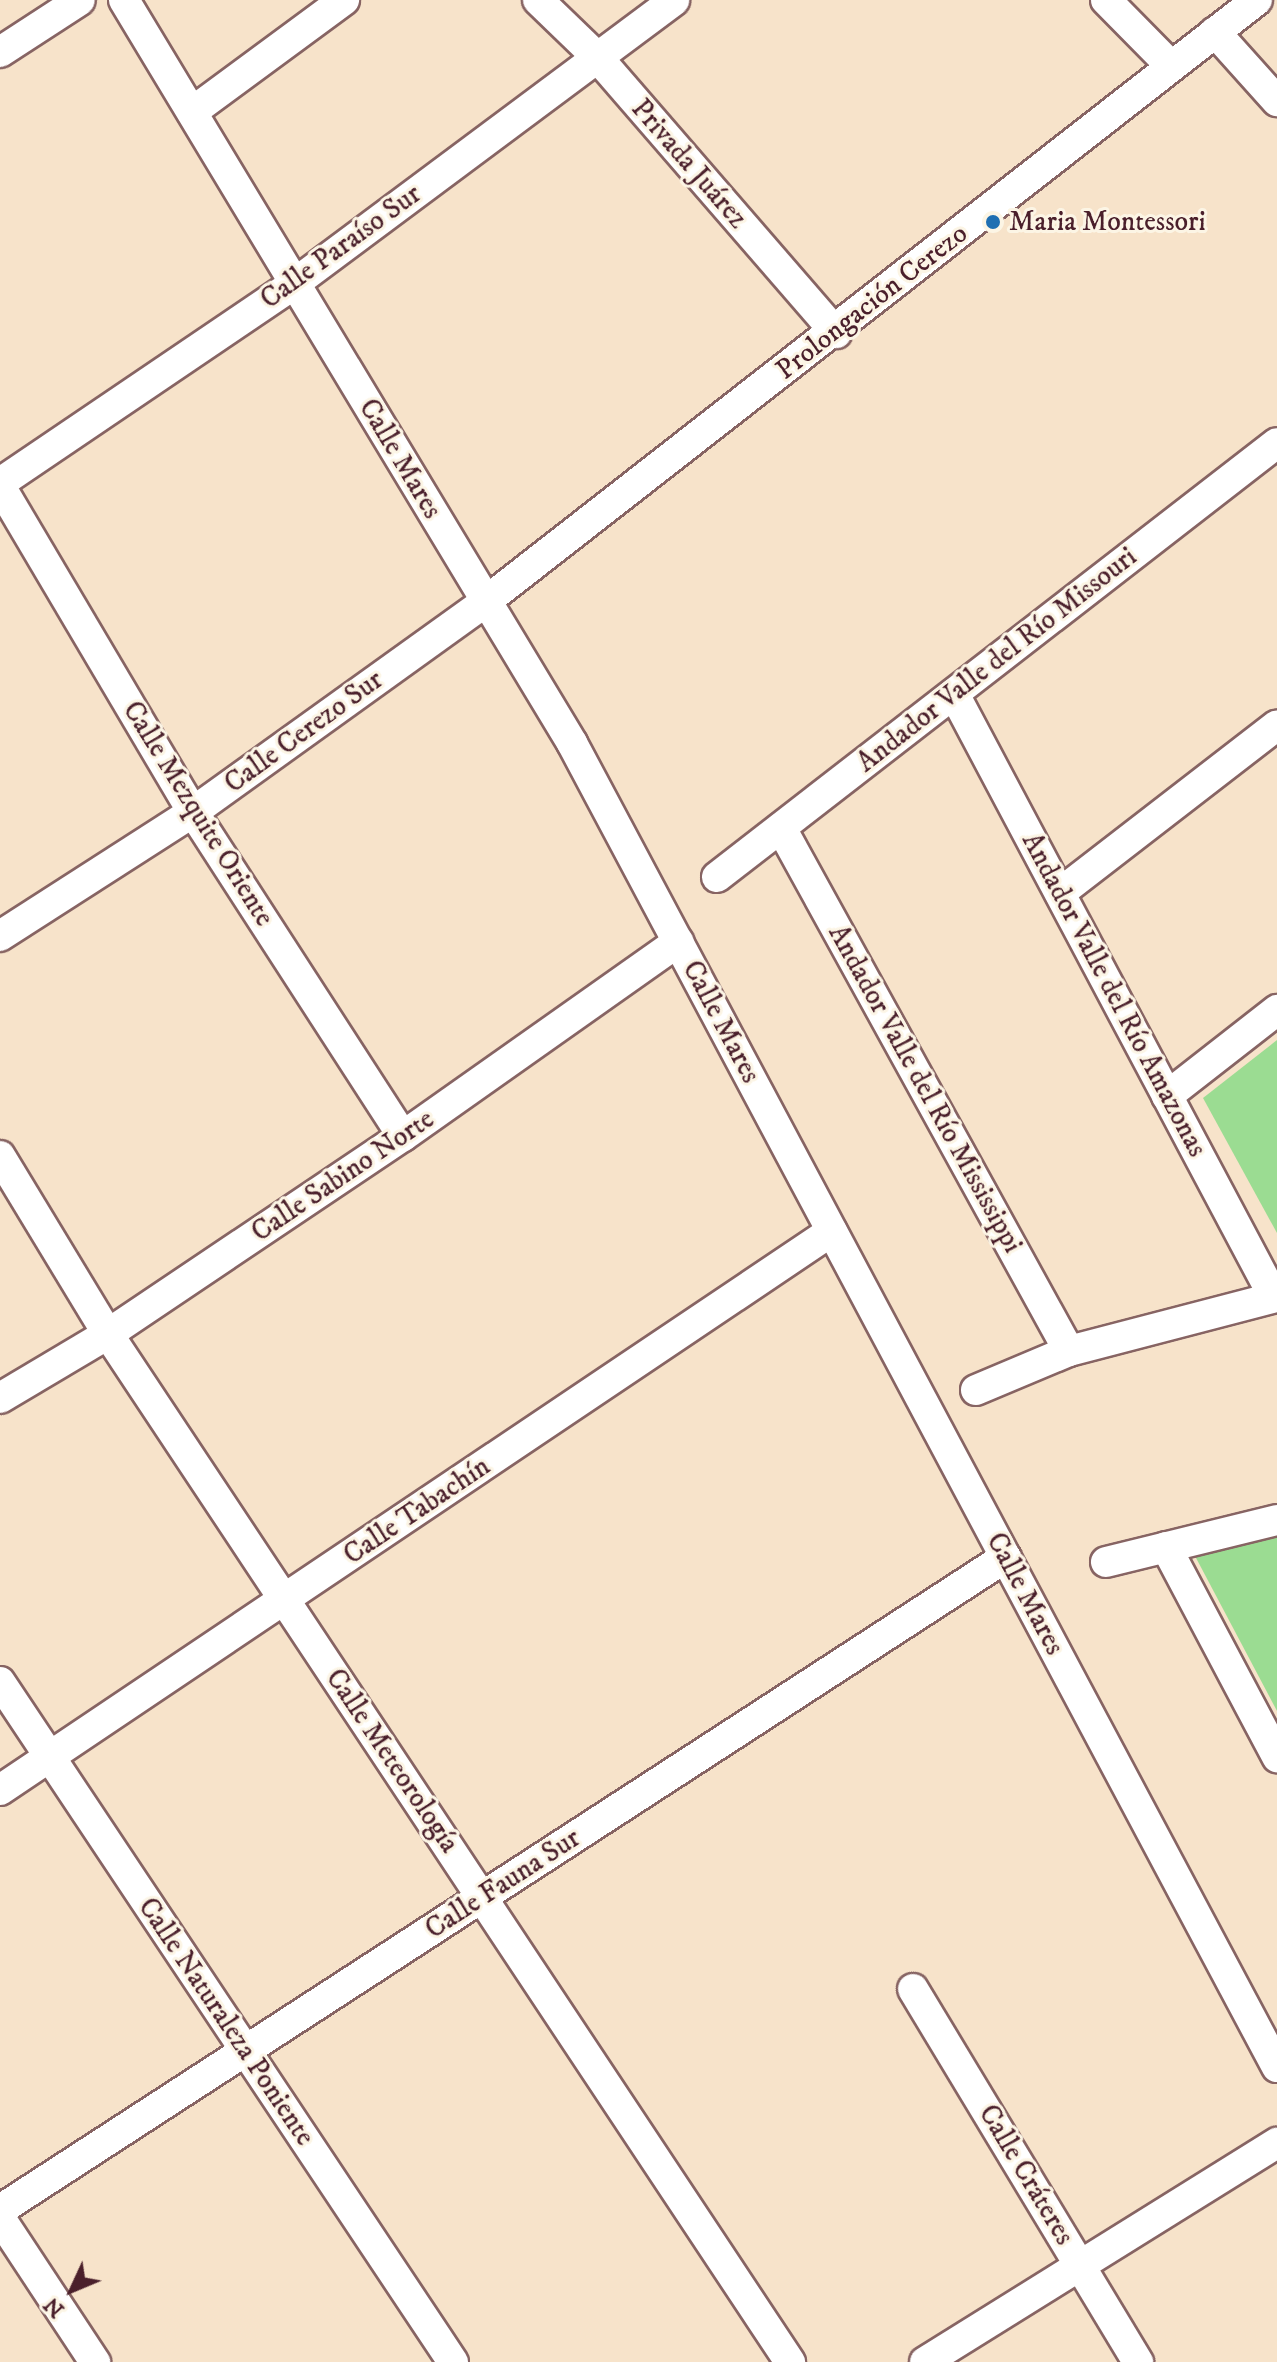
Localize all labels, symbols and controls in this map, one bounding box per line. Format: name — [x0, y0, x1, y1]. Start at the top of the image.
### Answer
street label: Privada Juárez — [624, 93, 754, 235]
street label: Calle Paraíso Sur — [254, 178, 428, 316]
place label: Maria Montessori — [1009, 205, 1206, 239]
marker: Maria Montessori — [984, 213, 1002, 231]
street label: Prolongación Cerezo — [770, 217, 974, 387]
street label: Calle Mares — [351, 393, 449, 525]
street label: Andador Valle del Río Missouri — [850, 540, 1144, 780]
street label: Calle Cerezo Sur — [218, 663, 390, 801]
street label: Calle Mezquite Oriente — [115, 695, 281, 933]
street label: Andador Valle del Río Amazonas — [1014, 827, 1214, 1163]
street label: Andador Valle del Río Mississippi — [821, 919, 1029, 1259]
street label: Calle Mares — [675, 955, 767, 1089]
street label: Calle Sabino Norte — [245, 1103, 441, 1249]
street label: Calle Tabachín — [338, 1450, 496, 1572]
street label: Calle Mares — [979, 1527, 1071, 1661]
street label: Calle Meteorología — [318, 1663, 466, 1859]
street label: Calle Fauna Sur — [419, 1822, 587, 1946]
street label: Calle Naturaleza Poniente — [131, 1892, 321, 2152]
street label: Calle Cráteres — [971, 2099, 1081, 2251]
north arrow — [32, 2250, 112, 2330]
text: N — [38, 2291, 70, 2323]

